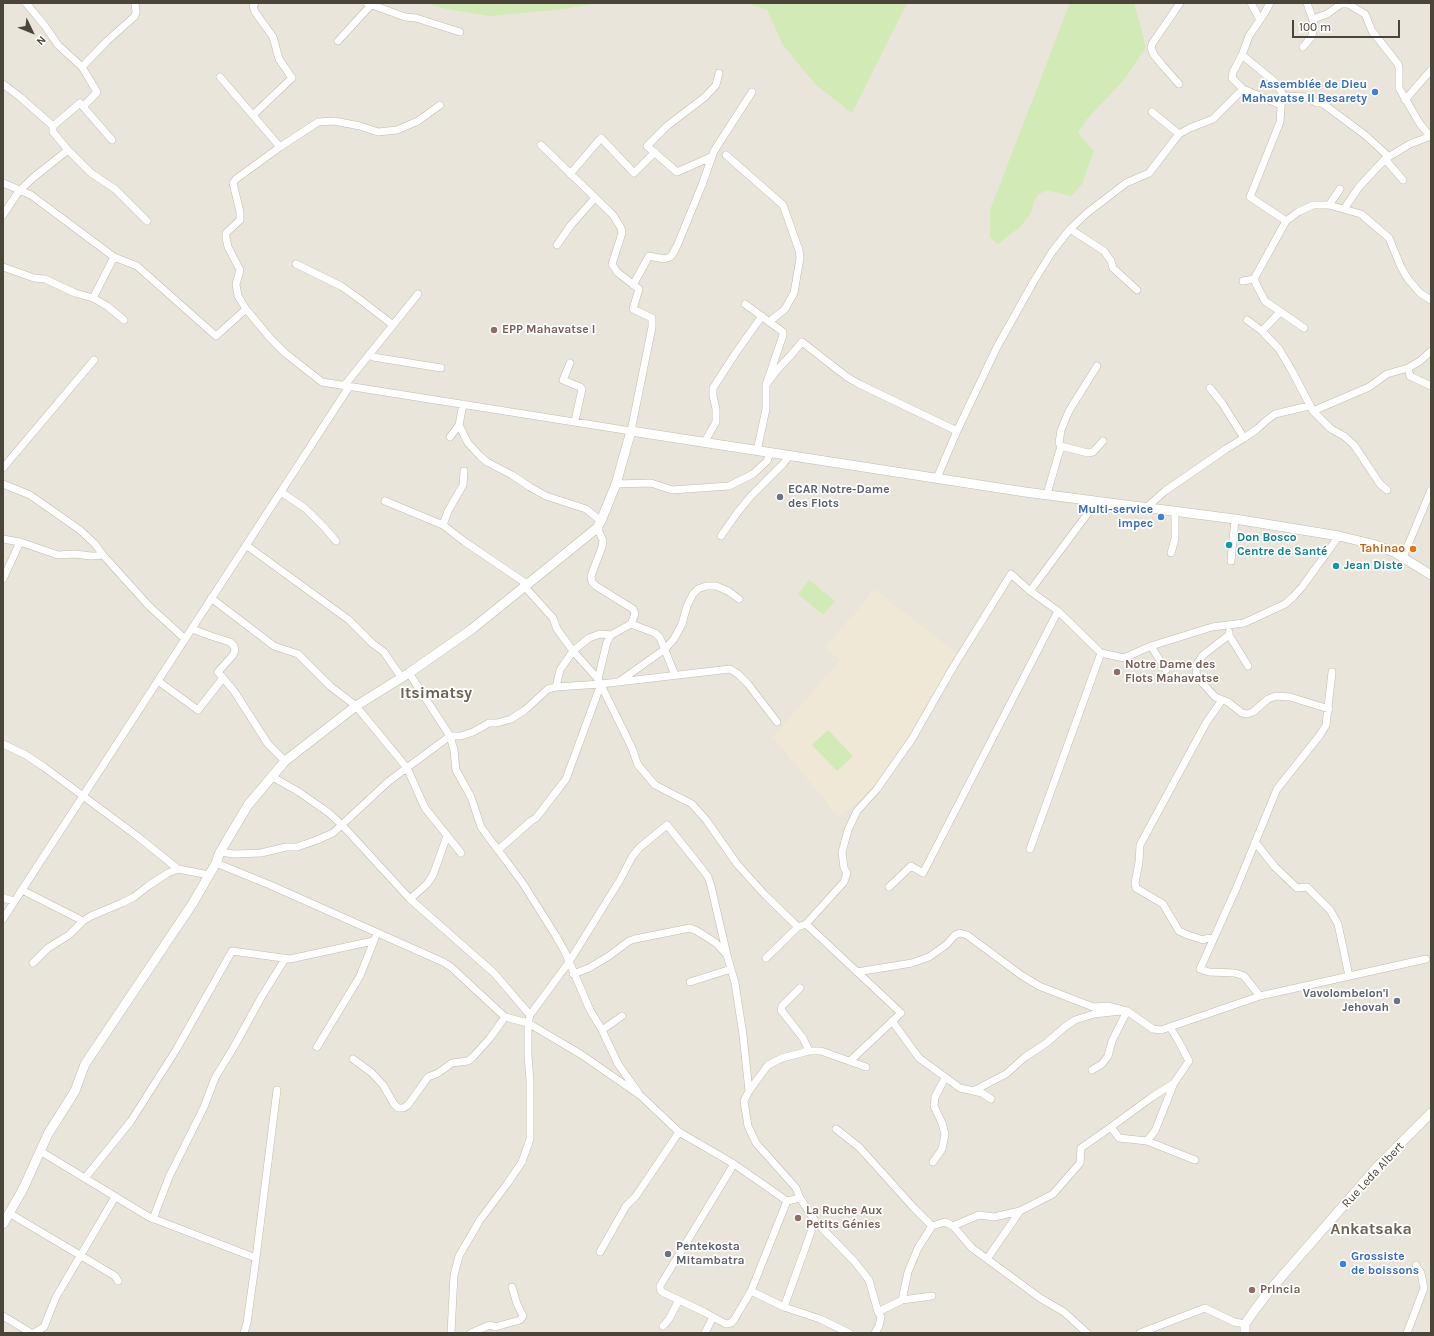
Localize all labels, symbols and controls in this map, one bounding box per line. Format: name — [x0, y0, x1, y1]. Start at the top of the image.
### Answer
north arrow — [12, 12, 52, 52]
scale bar — [1294, 12, 1402, 38]
text: 100 m — [1299, 20, 1331, 34]
text: N — [34, 33, 49, 48]
place label: Assemblée de Dieu Mahavatse II Besarety — [1242, 78, 1367, 106]
marker: Assemblée de Dieu Mahavatse II Besarety — [1370, 87, 1380, 97]
place label: EPP Mahavatse I — [502, 323, 595, 337]
marker: EPP Mahavatse I — [489, 325, 499, 335]
place label: ECAR Notre-Dame des Flots — [788, 483, 890, 511]
marker: ECAR Notre-Dame des Flots — [775, 492, 785, 502]
place label: Multi-service impec — [1078, 503, 1153, 531]
marker: Multi-service impec — [1156, 512, 1166, 522]
place label: Don Bosco Centre de Santé — [1237, 531, 1327, 559]
marker: Don Bosco Centre de Santé — [1224, 540, 1234, 550]
place label: Tahinao — [1360, 542, 1405, 556]
marker: Tahinao — [1408, 544, 1418, 554]
place label: Jean Diste — [1344, 559, 1403, 573]
marker: Jean Diste — [1331, 561, 1341, 571]
place label: Notre Dame des Flots Mahavatse — [1125, 658, 1219, 686]
marker: Notre Dame des Flots Mahavatse — [1112, 667, 1122, 677]
district label: Itsimatsy — [400, 683, 472, 703]
place label: Vavolombelon'i Jehovah — [1303, 987, 1389, 1015]
marker: Vavolombelon'i Jehovah — [1392, 996, 1402, 1006]
street label: Rue Leda Albert — [1339, 1139, 1407, 1211]
place label: La Ruche Aux Petits Génies — [806, 1204, 882, 1232]
marker: La Ruche Aux Petits Génies — [793, 1213, 803, 1223]
district label: Ankatsaka — [1330, 1219, 1412, 1239]
place label: Pentekosta Mitambatra — [676, 1240, 744, 1268]
marker: Pentekosta Mitambatra — [663, 1249, 673, 1259]
place label: Grossiste de boissons — [1351, 1250, 1419, 1278]
marker: Grossiste de boissons — [1338, 1259, 1348, 1269]
place label: Princia — [1260, 1283, 1300, 1297]
marker: Princia — [1247, 1285, 1257, 1295]

